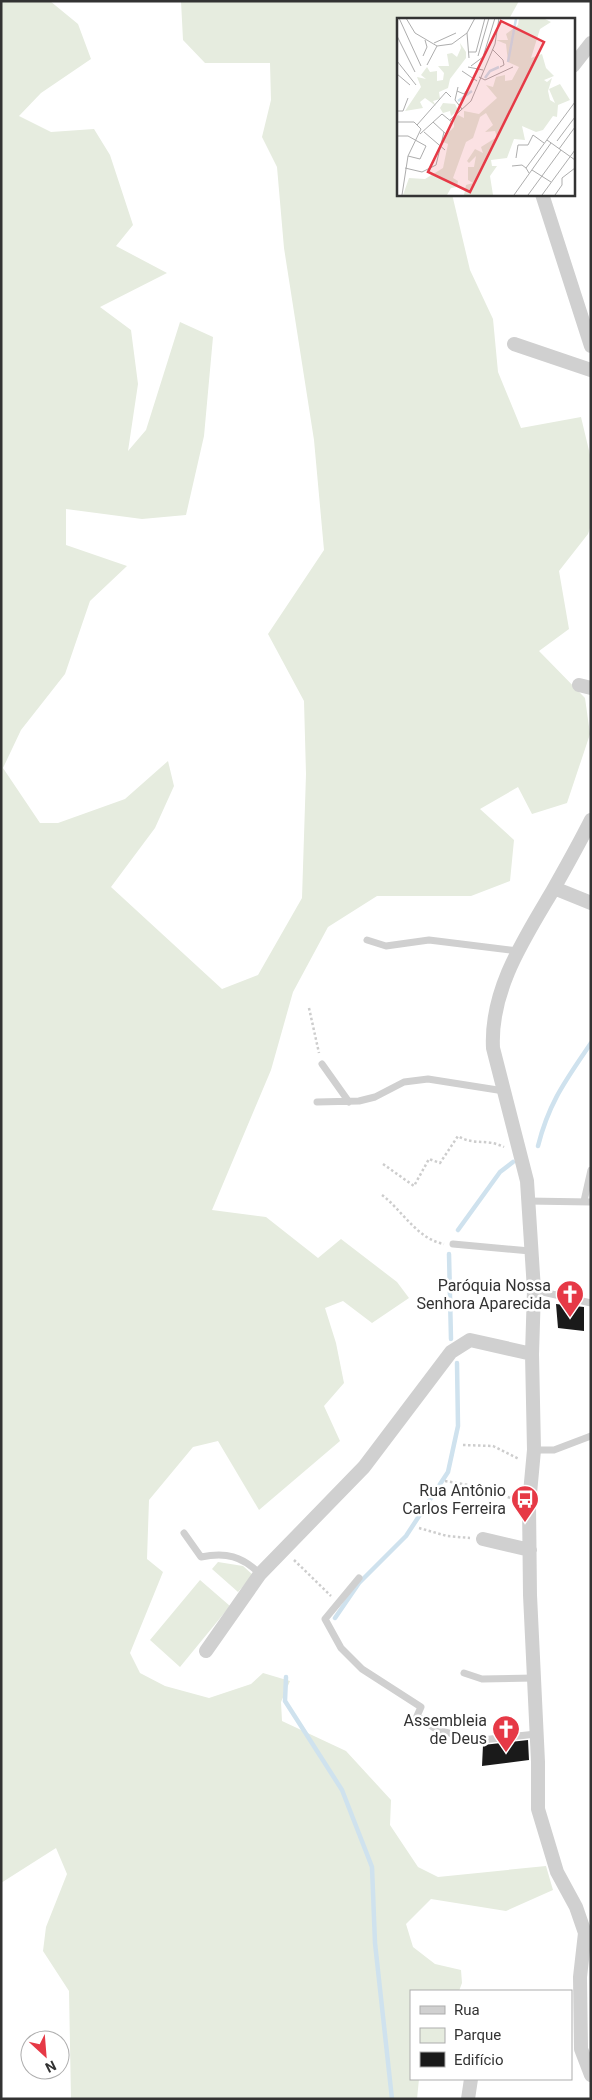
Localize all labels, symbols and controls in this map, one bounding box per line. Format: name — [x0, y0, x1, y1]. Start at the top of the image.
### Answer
inset map — [397, 18, 574, 195]
place label: Paróquia Nossa Senhora Aparecida — [417, 1276, 551, 1313]
church icon: Paróquia Nossa Senhora Aparecida — [555, 1279, 585, 1318]
place label: Rua Antônio Carlos Ferreira — [402, 1481, 506, 1518]
bus stop icon: Rua Antônio Carlos Ferreira — [510, 1484, 540, 1523]
place label: Assembleia de Deus — [404, 1711, 487, 1748]
church icon: Assembleia de Deus — [491, 1714, 521, 1753]
legend — [410, 1990, 572, 2080]
text: Rua — [454, 2001, 480, 2019]
text: Parque — [454, 2026, 501, 2044]
north arrow — [20, 2030, 70, 2080]
text: Edifício — [454, 2051, 503, 2069]
text: N — [43, 2057, 59, 2076]

